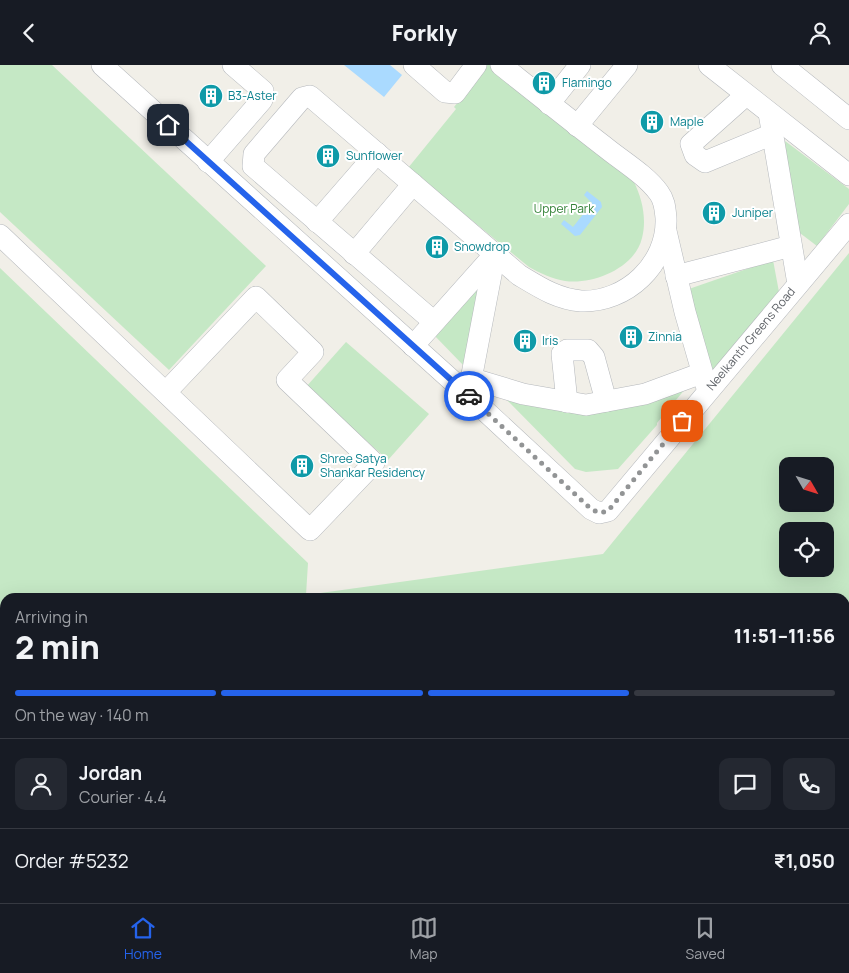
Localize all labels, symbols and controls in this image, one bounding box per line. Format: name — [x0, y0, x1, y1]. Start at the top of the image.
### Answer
text: Forkly — [392, 18, 457, 48]
icon: back — [15, 19, 43, 47]
icon: person — [806, 19, 834, 47]
building icon: Flamingo — [531, 70, 557, 96]
place label: Flamingo — [562, 74, 612, 91]
building icon: B3-Aster — [198, 83, 224, 109]
place label: B3-Aster — [228, 87, 277, 104]
pin — [147, 104, 189, 146]
building icon: Maple — [639, 109, 665, 135]
icon: home — [154, 111, 182, 139]
place label: Maple — [670, 113, 704, 130]
building icon: Sunflower — [315, 143, 341, 169]
place label: Sunflower — [346, 147, 403, 164]
park label: Upper Park — [534, 200, 595, 217]
building icon: Juniper — [701, 200, 727, 226]
place label: Juniper — [732, 204, 774, 221]
building icon: Snowdrop — [424, 234, 450, 260]
place label: Snowdrop — [454, 238, 510, 255]
street label: Neelkanth Greens Road — [702, 283, 799, 394]
building icon: Zinnia — [618, 324, 644, 350]
building icon: Iris — [512, 328, 538, 354]
place label: Zinnia — [648, 328, 682, 345]
place label: Iris — [542, 332, 558, 349]
courier — [444, 371, 494, 421]
icon: car — [455, 382, 483, 410]
pin — [661, 400, 703, 442]
icon: bag — [668, 407, 696, 435]
place label: Shree Satya Shankar Residency — [320, 450, 426, 481]
building icon: Shree Satya Shankar Residency — [289, 453, 315, 479]
north arrow — [779, 457, 834, 513]
map controls — [779, 457, 834, 577]
button: locate — [779, 522, 834, 577]
text: Arriving in — [15, 606, 88, 628]
text: 11:51–11:56 — [734, 623, 835, 649]
text: 2 min — [15, 625, 100, 669]
text: On the way · 140 m — [15, 704, 149, 726]
button: person — [15, 758, 67, 810]
button: chat — [719, 758, 771, 810]
button: phone — [783, 758, 835, 810]
text: Jordan — [79, 760, 142, 786]
text: Courier · 4.4 — [79, 786, 167, 808]
text: Order #5232 — [15, 848, 129, 874]
text: ₹1,050 — [774, 848, 835, 874]
tab: Home — [124, 914, 162, 963]
tab: Map — [410, 914, 438, 963]
tab: Saved — [686, 914, 725, 963]

